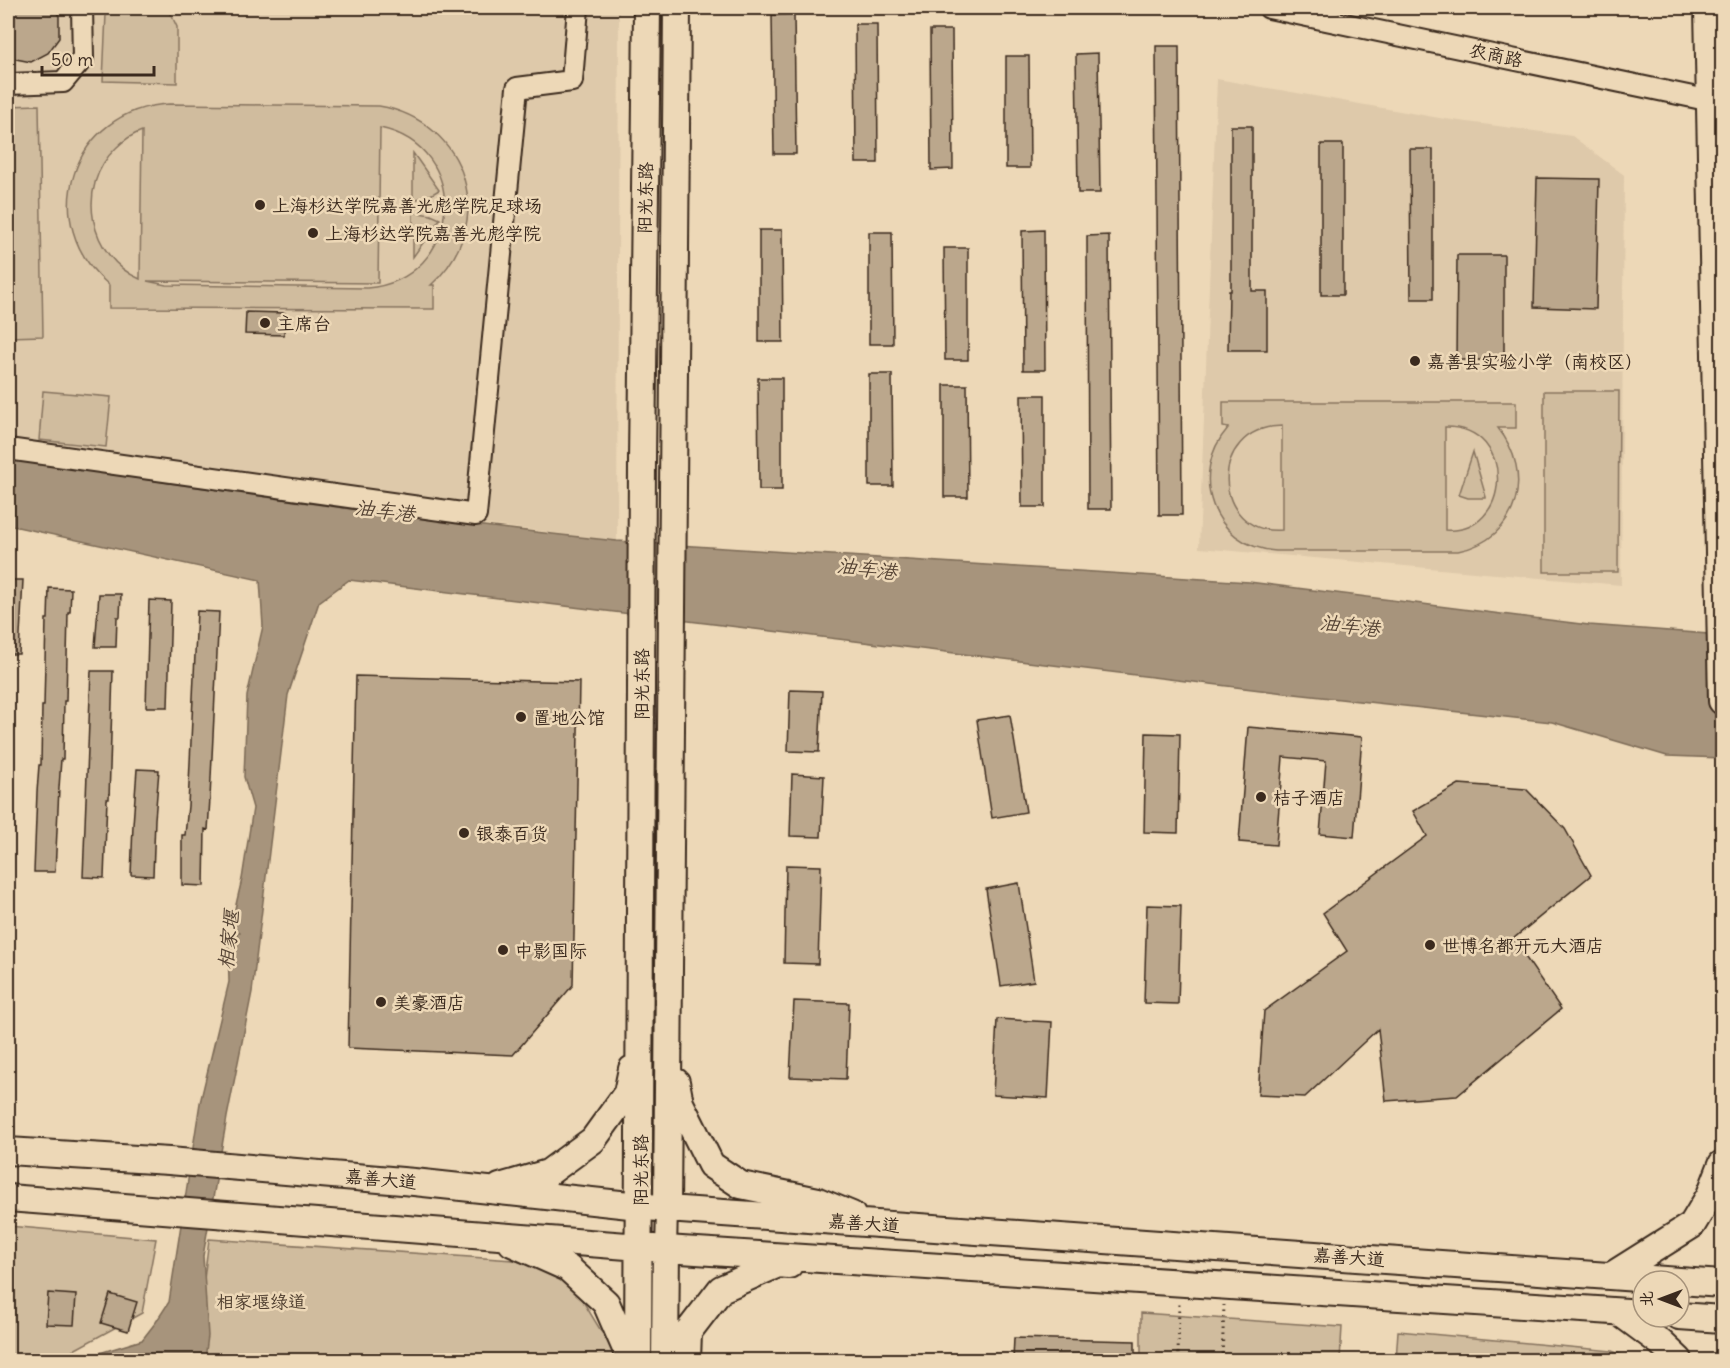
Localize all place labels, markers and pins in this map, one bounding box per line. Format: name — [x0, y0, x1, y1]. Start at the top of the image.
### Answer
place label: 上海杉达学院嘉善光彪学院足球场 — [272, 194, 542, 217]
marker: 上海杉达学院嘉善光彪学院足球场 — [253, 198, 267, 212]
place label: 上海杉达学院嘉善光彪学院 — [325, 222, 541, 245]
marker: 上海杉达学院嘉善光彪学院 — [306, 226, 320, 240]
place label: 主席台 — [277, 312, 331, 335]
marker: 主席台 — [258, 316, 272, 330]
place label: 嘉善县实验小学（南校区） — [1427, 350, 1643, 373]
marker: 嘉善县实验小学（南校区） — [1408, 354, 1422, 368]
place label: 置地公馆 — [533, 706, 605, 729]
marker: 置地公馆 — [514, 710, 528, 724]
place label: 桔子酒店 — [1273, 786, 1345, 809]
marker: 桔子酒店 — [1254, 790, 1268, 804]
place label: 银泰百货 — [476, 822, 548, 845]
marker: 银泰百货 — [457, 826, 471, 840]
place label: 世博名都开元大酒店 — [1442, 934, 1604, 957]
marker: 世博名都开元大酒店 — [1423, 938, 1437, 952]
place label: 中影国际 — [515, 939, 587, 962]
marker: 中影国际 — [496, 943, 510, 957]
place label: 美豪酒店 — [393, 991, 465, 1014]
marker: 美豪酒店 — [374, 995, 388, 1009]

